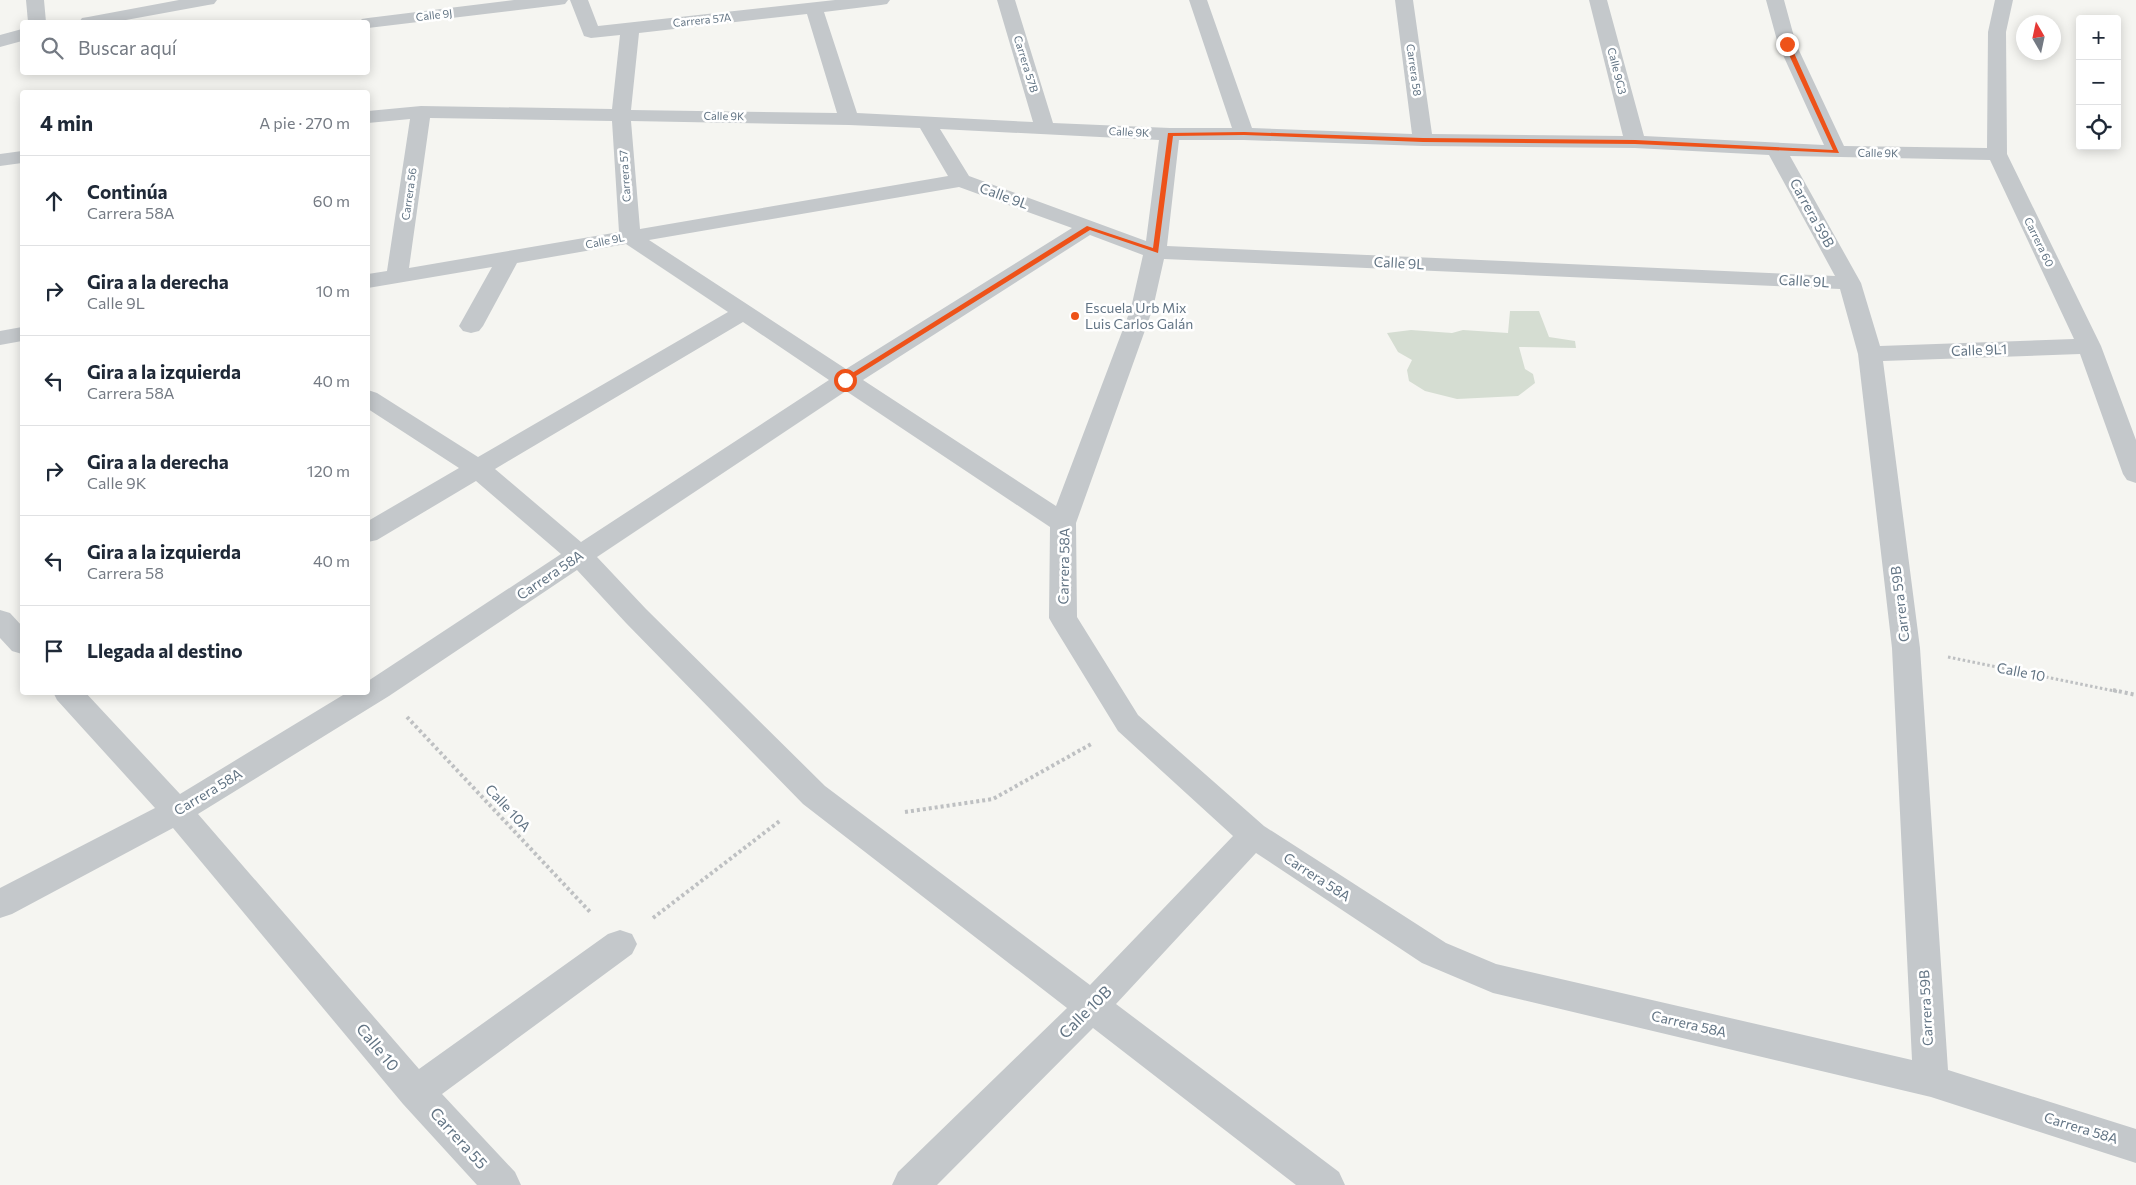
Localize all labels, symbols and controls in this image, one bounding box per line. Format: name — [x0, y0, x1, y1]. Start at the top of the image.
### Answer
street label: Calle 9J — [415, 6, 453, 24]
street label: Carrera 57A — [672, 10, 732, 29]
north arrow — [2016, 15, 2061, 60]
map controls — [2076, 15, 2121, 150]
button: + — [2076, 15, 2121, 60]
search box — [20, 20, 370, 75]
route end — [1776, 33, 1799, 56]
icon: search — [38, 34, 66, 62]
street label: Carrera 57B — [1012, 34, 1041, 94]
text: Buscar aquí — [78, 36, 177, 59]
street label: Carrera 58 — [1404, 43, 1425, 97]
street label: Calle 9G3 — [1605, 46, 1630, 96]
button: − — [2076, 60, 2121, 105]
button: locate — [2076, 105, 2121, 150]
street label: Calle 9K — [703, 109, 745, 122]
text: 4 min — [40, 110, 93, 135]
text: A pie · 270 m — [259, 113, 350, 132]
street label: Calle 9K — [1108, 124, 1150, 139]
street label: Calle 9K — [1857, 146, 1899, 159]
street label: Carrera 57 — [616, 149, 633, 202]
street label: Carrera 56 — [398, 167, 419, 221]
street label: Carrera 59B — [1787, 175, 1838, 250]
street label: Calle 9L — [977, 179, 1031, 212]
text: Continúa — [87, 180, 168, 203]
icon: ahead — [40, 187, 68, 215]
text: 60 m — [313, 191, 350, 210]
text: Carrera 58A — [87, 203, 175, 222]
street label: Carrera 60 — [2022, 215, 2057, 269]
street label: Calle 9L — [584, 230, 626, 251]
street label: Calle 9L — [1373, 253, 1425, 272]
text: Gira a la derecha — [87, 270, 229, 293]
street label: Calle 9L — [1778, 271, 1830, 290]
icon: right — [40, 277, 68, 305]
text: 10 m — [316, 281, 350, 300]
text: Calle 9L — [87, 293, 145, 312]
place label: Escuela Urb Mix Luis Carlos Galán — [1085, 299, 1193, 332]
marker: Escuela Urb Mix Luis Carlos Galán — [1069, 310, 1081, 322]
street label: Calle 9L1 — [1951, 340, 2007, 359]
text: Gira a la izquierda — [87, 360, 241, 383]
icon: left — [40, 367, 68, 395]
route start — [834, 369, 857, 392]
text: 40 m — [313, 371, 350, 390]
text: Carrera 58A — [87, 383, 175, 402]
text: Gira a la derecha — [87, 450, 229, 473]
icon: right — [40, 457, 68, 485]
text: 120 m — [307, 461, 350, 480]
text: Calle 9K — [87, 473, 146, 492]
street label: Carrera 58A — [1054, 527, 1073, 604]
text: Gira a la izquierda — [87, 540, 241, 563]
street label: Carrera 58A — [513, 546, 586, 603]
icon: left — [40, 547, 68, 575]
text: 40 m — [313, 551, 350, 570]
text: Carrera 58 — [87, 563, 164, 582]
street label: Carrera 59B — [1886, 565, 1913, 643]
icon: arrive — [40, 637, 68, 665]
text: Llegada al destino — [87, 639, 243, 662]
street label: Calle 10 — [1995, 658, 2047, 685]
street label: Carrera 58A — [171, 764, 245, 819]
street label: Calle 10A — [482, 780, 535, 835]
street label: Carrera 58A — [1281, 849, 1354, 905]
street label: Carrera 59B — [1915, 969, 1936, 1047]
street label: Calle 10B — [1054, 981, 1115, 1042]
street label: Carrera 58A — [1650, 1007, 1729, 1040]
street label: Calle 10 — [353, 1019, 404, 1074]
street label: Carrera 55 — [427, 1103, 492, 1172]
street label: Carrera 58A — [2042, 1108, 2121, 1147]

